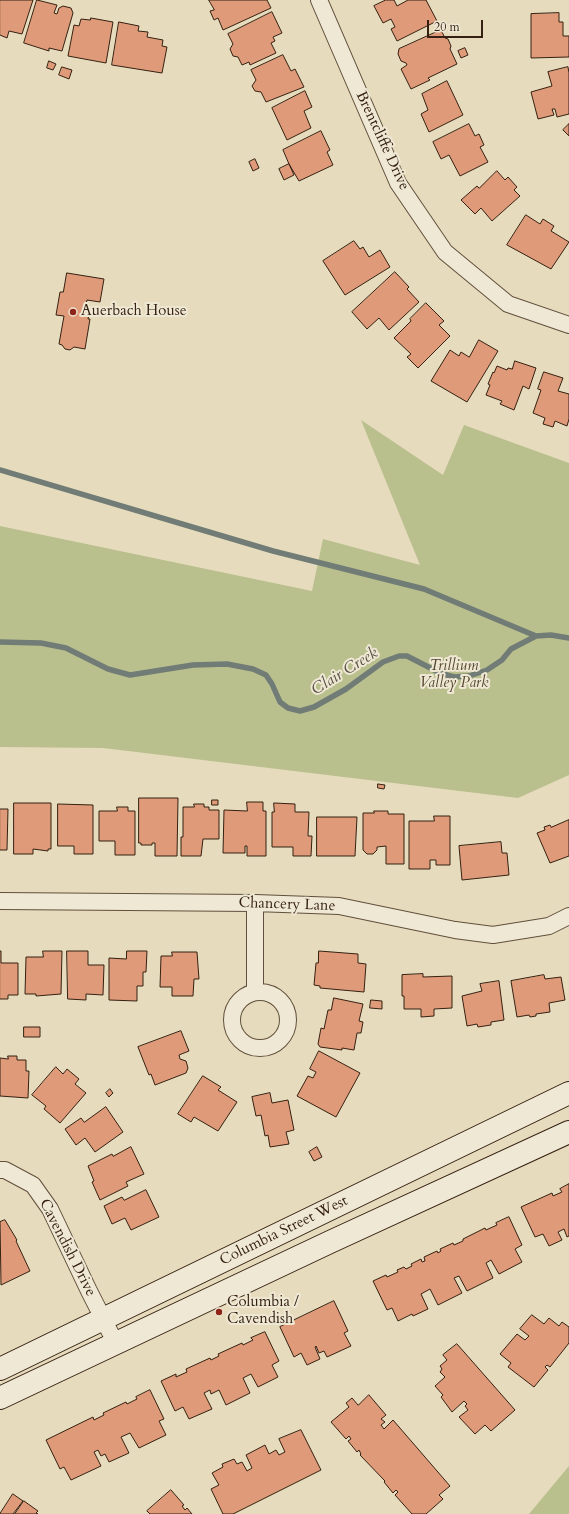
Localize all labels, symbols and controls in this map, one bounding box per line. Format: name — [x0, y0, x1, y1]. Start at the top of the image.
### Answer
scale bar — [429, 12, 485, 38]
text: 20 m — [434, 19, 460, 35]
street label: Brentcliffe Drive — [351, 89, 413, 193]
place label: Auerbach House — [81, 303, 187, 321]
marker: Auerbach House — [68, 307, 78, 317]
water label: Clair Creek — [308, 644, 382, 700]
park label: Trillium Valley Park — [420, 658, 488, 693]
street label: Chancery Lane — [238, 894, 336, 916]
street label: Columbia Street West — [217, 1192, 351, 1270]
street label: Cavendish Drive — [35, 1196, 99, 1300]
place label: Columbia / Cavendish — [227, 1294, 299, 1329]
marker: Columbia / Cavendish — [214, 1307, 224, 1317]

